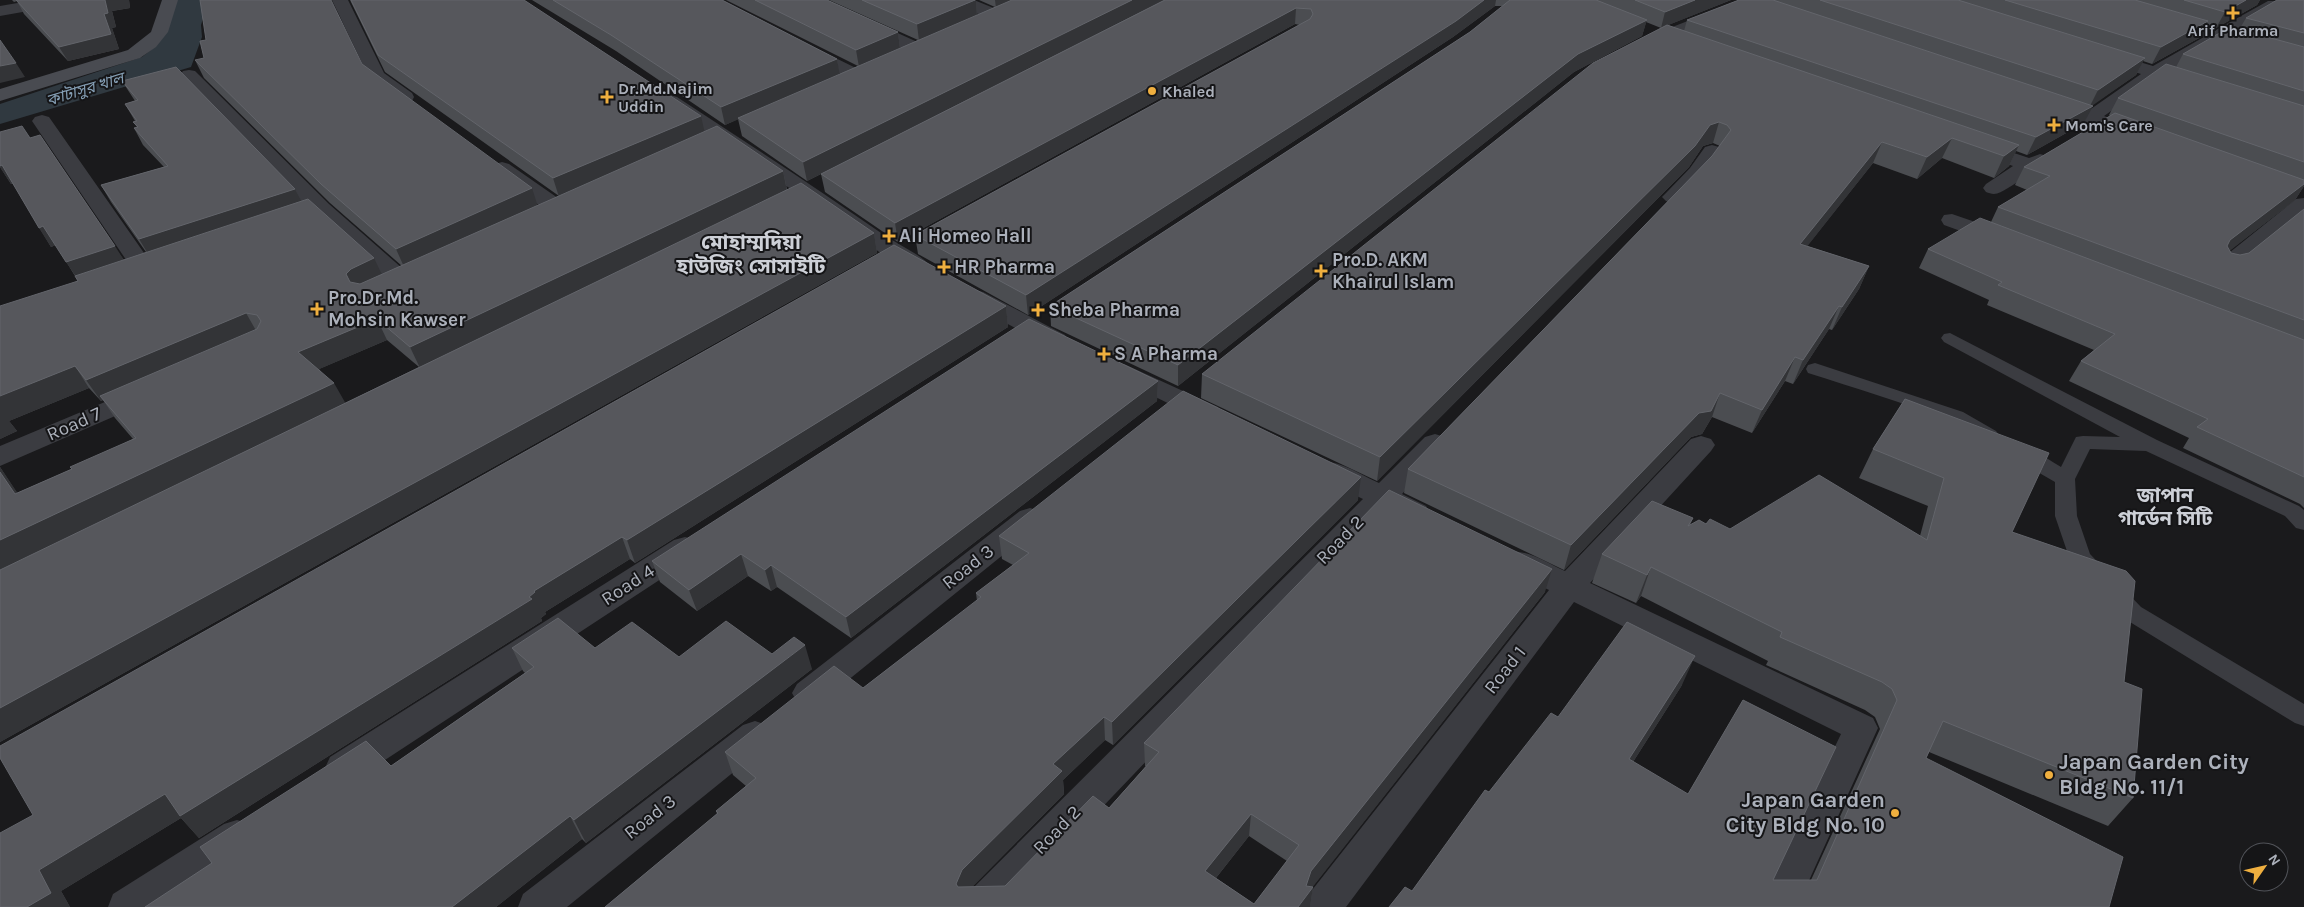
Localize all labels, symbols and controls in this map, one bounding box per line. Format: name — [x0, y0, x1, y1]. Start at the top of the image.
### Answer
marker: Arif Pharma — [2227, 7, 2239, 19]
place label: Arif Pharma — [2188, 21, 2278, 40]
water label: কাটাসুর খাল — [44, 67, 129, 110]
place label: Dr.Md.Najim Uddin — [618, 79, 713, 116]
place label: Khaled — [1162, 82, 1215, 101]
marker: Khaled — [1146, 85, 1158, 97]
marker: Dr.Md.Najim Uddin — [600, 90, 614, 104]
place label: Mom's Care — [2065, 116, 2153, 135]
marker: Mom's Care — [2047, 118, 2061, 132]
place label: Ali Homeo Hall — [899, 225, 1032, 247]
district label: মোহাম্মদিয়া হাউজিং সোসাইটি — [676, 230, 826, 278]
marker: Ali Homeo Hall — [883, 230, 895, 242]
place label: Pro.D. AKM Khairul Islam — [1332, 249, 1454, 293]
place label: HR Pharma — [954, 256, 1055, 278]
marker: HR Pharma — [938, 261, 950, 273]
marker: Pro.D. AKM Khairul Islam — [1314, 264, 1328, 278]
place label: Pro.Dr.Md. Mohsin Kawser — [328, 287, 466, 331]
place label: Sheba Pharma — [1048, 299, 1180, 321]
marker: Pro.Dr.Md. Mohsin Kawser — [310, 302, 324, 316]
marker: Sheba Pharma — [1032, 304, 1044, 316]
place label: S A Pharma — [1114, 343, 1218, 365]
marker: S A Pharma — [1098, 348, 1110, 360]
street label: Road 7 — [43, 402, 105, 446]
district label: জাপান গার্ডেন সিটি — [2118, 484, 2213, 530]
street label: Road 2 — [1312, 511, 1368, 569]
street label: Road 3 — [938, 540, 998, 594]
street label: Road 4 — [597, 560, 659, 610]
street label: Road 1 — [1480, 642, 1530, 698]
place label: Japan Garden City Bldg No. 11/1 — [2059, 749, 2249, 800]
marker: Japan Garden City Bldg No. 11/1 — [2043, 769, 2055, 781]
place label: Japan Garden City Bldg No. 10 — [1725, 787, 1885, 838]
street label: Road 3 — [620, 790, 680, 844]
street label: Road 2 — [1029, 801, 1085, 859]
marker: Japan Garden City Bldg No. 10 — [1889, 807, 1901, 819]
north arrow — [2239, 842, 2289, 892]
text: N — [2265, 851, 2284, 869]

